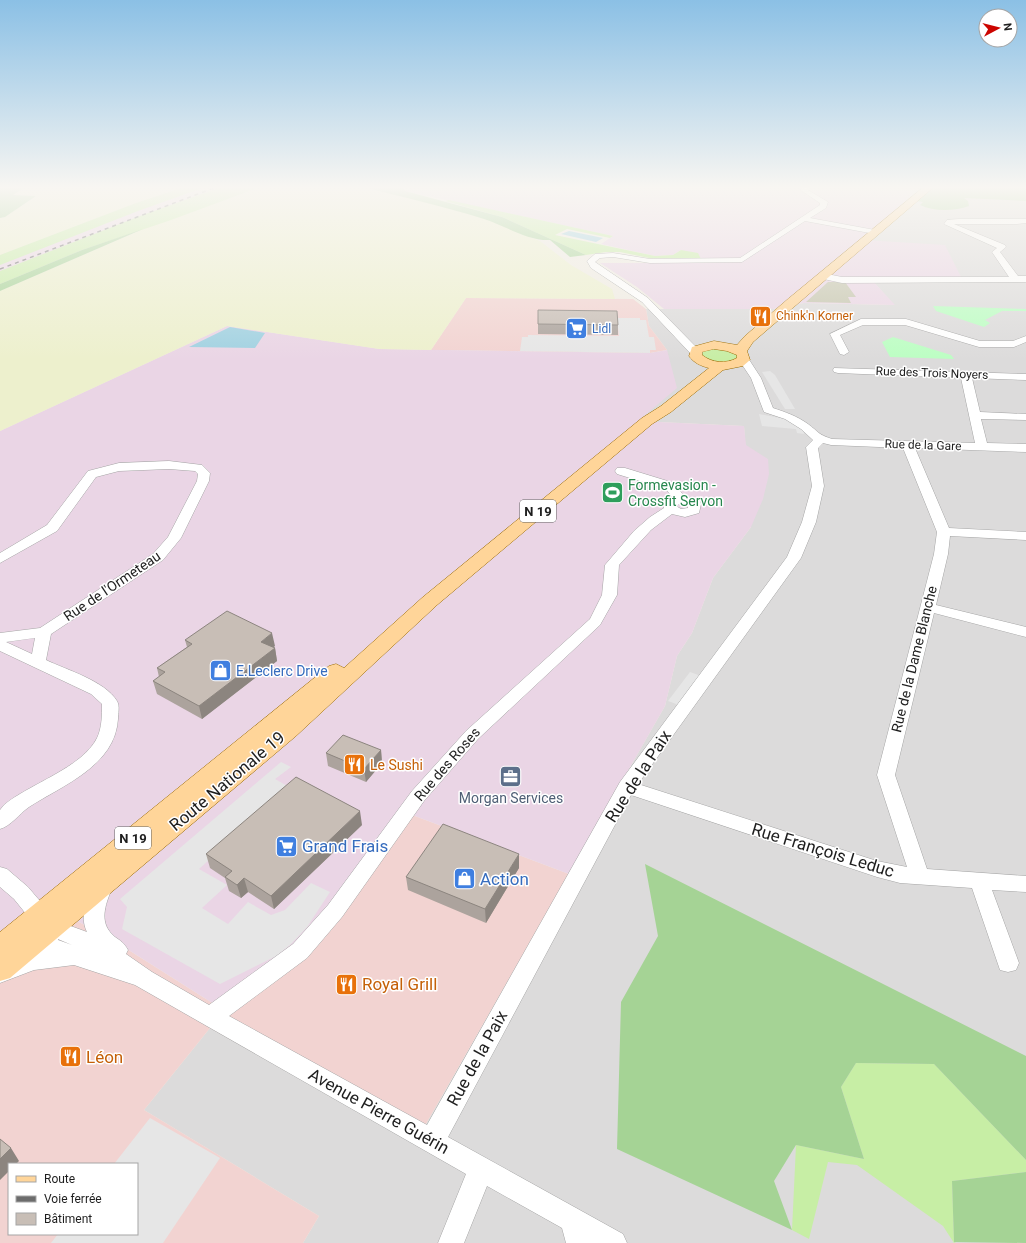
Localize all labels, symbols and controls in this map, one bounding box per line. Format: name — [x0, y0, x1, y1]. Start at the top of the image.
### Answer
north arrow — [978, 8, 1018, 48]
text: N — [1001, 22, 1014, 32]
restaurant icon: Chink'n Korner — [748, 303, 774, 329]
place label: Chink'n Korner — [776, 309, 853, 323]
supermarket icon: Lidl — [564, 316, 590, 342]
place label: Lidl — [592, 322, 611, 336]
street label: Rue des Trois Noyers — [876, 364, 988, 382]
street label: Rue de la Gare — [884, 437, 962, 453]
place label: Formevasion - Crossfit Servon — [628, 477, 723, 509]
sports icon: Formevasion - Crossfit Servon — [599, 480, 625, 506]
road number: N 19 — [520, 500, 556, 522]
street label: Rue de l'Ormeteau — [61, 548, 163, 624]
street label: Rue de la Dame Blanche — [888, 584, 940, 734]
shop icon: E.Leclerc Drive — [207, 658, 233, 684]
place label: E.Leclerc Drive — [236, 663, 328, 679]
street label: Rue des Roses — [411, 724, 483, 804]
street label: Rue de la Paix — [601, 726, 676, 826]
street label: Route Nationale 19 — [165, 727, 289, 835]
restaurant icon: Le Sushi — [342, 752, 368, 778]
place label: Le Sushi — [370, 757, 423, 773]
office icon: Morgan Services — [498, 763, 524, 789]
place label: Morgan Services — [459, 790, 563, 806]
street label: Rue François Leduc — [749, 819, 897, 881]
road number: N 19 — [115, 827, 151, 849]
supermarket icon: Grand Frais — [274, 833, 300, 859]
place label: Grand Frais — [302, 836, 388, 856]
shop icon: Action — [451, 866, 477, 892]
place label: Action — [480, 869, 529, 889]
restaurant icon: Royal Grill — [334, 971, 360, 997]
place label: Royal Grill — [362, 974, 437, 994]
street label: Rue de la Paix — [443, 1006, 512, 1109]
restaurant icon: Léon — [58, 1044, 84, 1070]
place label: Léon — [86, 1047, 123, 1067]
street label: Avenue Pierre Guérin — [305, 1064, 453, 1158]
legend — [8, 1163, 138, 1235]
text: Route — [44, 1172, 75, 1186]
text: Voie ferrée — [44, 1192, 102, 1206]
text: Bâtiment — [44, 1212, 92, 1226]

